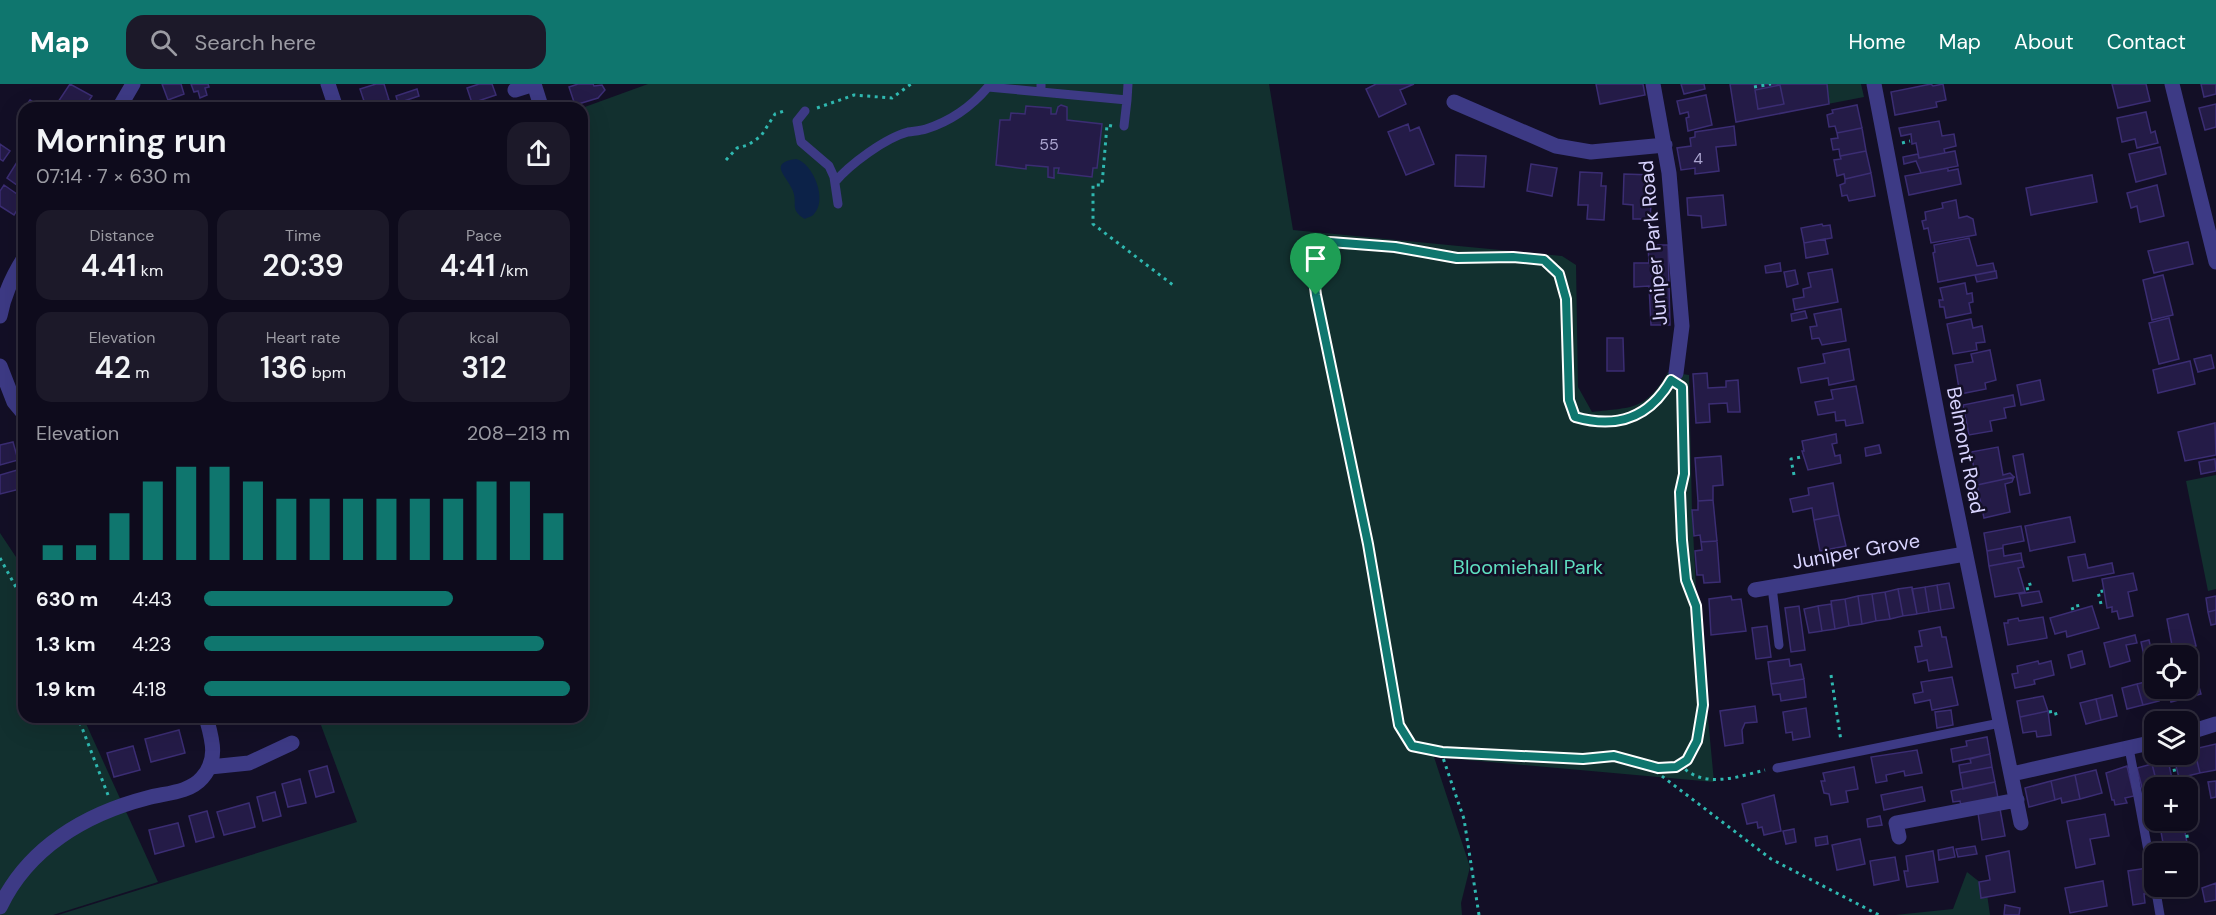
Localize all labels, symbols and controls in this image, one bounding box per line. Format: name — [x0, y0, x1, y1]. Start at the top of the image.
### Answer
search box — [126, 15, 546, 69]
text: Map — [30, 24, 90, 61]
icon: search — [147, 26, 180, 59]
text: Search here — [195, 28, 316, 57]
text: Home — [1848, 28, 1906, 56]
text: Map — [1939, 28, 1981, 56]
text: About — [2014, 28, 2074, 56]
text: Contact — [2107, 28, 2186, 56]
text: Morning run — [36, 119, 227, 162]
button: share — [507, 122, 570, 185]
house number: 55 — [1039, 134, 1059, 155]
house number: 4 — [1693, 148, 1703, 169]
street label: Juniper Park Road — [1633, 159, 1673, 327]
text: 07:14 · 7 × 630 m — [36, 163, 191, 189]
text: Distance — [90, 225, 154, 246]
text: Time — [285, 225, 321, 246]
text: Pace — [466, 225, 502, 246]
pin — [1290, 233, 1341, 295]
icon: arrive — [1299, 242, 1332, 275]
text: 4.41 — [81, 246, 137, 285]
text: 20:39 — [262, 246, 344, 285]
text: 4:41 — [440, 246, 496, 285]
text: km — [137, 260, 163, 281]
text: /km — [496, 260, 528, 281]
text: Elevation — [89, 327, 155, 348]
text: Heart rate — [266, 327, 340, 348]
text: kcal — [470, 327, 498, 348]
text: 42 — [95, 348, 131, 387]
text: 136 — [260, 348, 307, 387]
text: 312 — [461, 348, 507, 387]
text: m — [131, 362, 149, 383]
text: bpm — [307, 362, 346, 383]
street label: Belmont Road — [1941, 384, 1991, 516]
text: Elevation — [36, 420, 119, 446]
text: 208–213 m — [467, 420, 570, 446]
street label: Juniper Grove — [1790, 527, 1922, 575]
park label: Bloomiehall Park — [1453, 554, 1603, 580]
text: 630 m — [36, 586, 98, 612]
text: 4:43 — [132, 586, 172, 612]
text: 1.3 km — [36, 631, 95, 657]
text: 4:23 — [132, 631, 172, 657]
map controls — [2144, 645, 2198, 897]
button: locate — [2144, 645, 2198, 699]
text: 1.9 km — [36, 676, 96, 702]
text: 4:18 — [132, 676, 167, 702]
button: layers — [2144, 711, 2198, 765]
button: + — [2144, 777, 2198, 831]
button: − — [2144, 843, 2198, 897]

